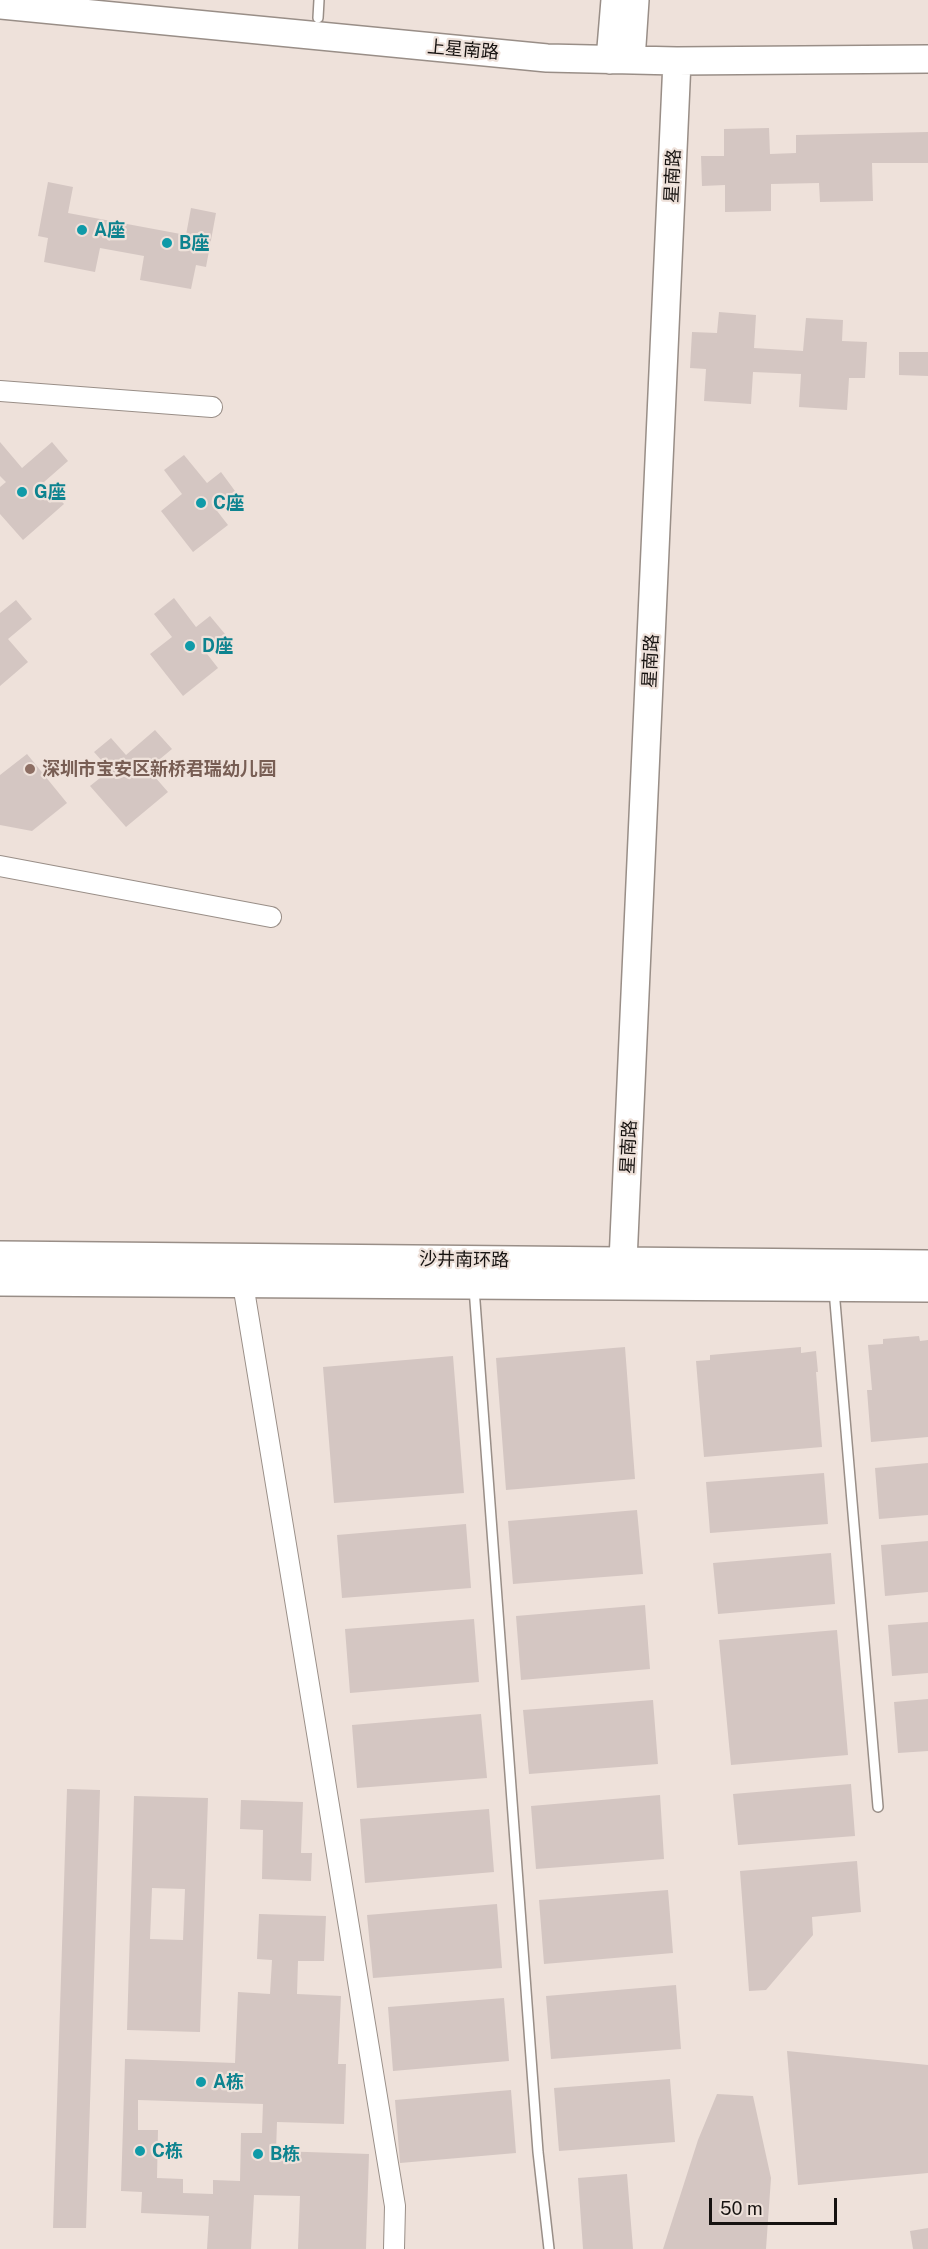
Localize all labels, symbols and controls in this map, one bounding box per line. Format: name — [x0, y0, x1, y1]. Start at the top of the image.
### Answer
street label: 上星南路 — [426, 36, 500, 64]
street label: 星南路 — [661, 148, 685, 204]
place label: A座 — [94, 219, 125, 241]
marker: A座 — [75, 223, 89, 237]
place label: B座 — [179, 232, 209, 254]
marker: B座 — [160, 236, 174, 250]
place label: G座 — [34, 481, 66, 503]
marker: G座 — [15, 485, 29, 499]
place label: C座 — [213, 492, 244, 514]
marker: C座 — [194, 496, 208, 510]
street label: 星南路 — [639, 633, 663, 689]
place label: D座 — [202, 635, 233, 657]
marker: D座 — [183, 639, 197, 653]
place label: 深圳市宝安区新桥君瑞幼儿园 — [42, 758, 276, 780]
marker: 深圳市宝安区新桥君瑞幼儿园 — [23, 762, 37, 776]
street label: 星南路 — [617, 1119, 641, 1175]
street label: 沙井南环路 — [419, 1248, 509, 1272]
place label: A栋 — [213, 2071, 244, 2093]
marker: A栋 — [194, 2075, 208, 2089]
place label: C栋 — [152, 2140, 183, 2162]
place label: B栋 — [270, 2143, 300, 2165]
marker: C栋 — [133, 2144, 147, 2158]
marker: B栋 — [251, 2147, 265, 2161]
scale bar — [712, 2186, 840, 2224]
text: 50 m — [720, 2198, 763, 2219]

